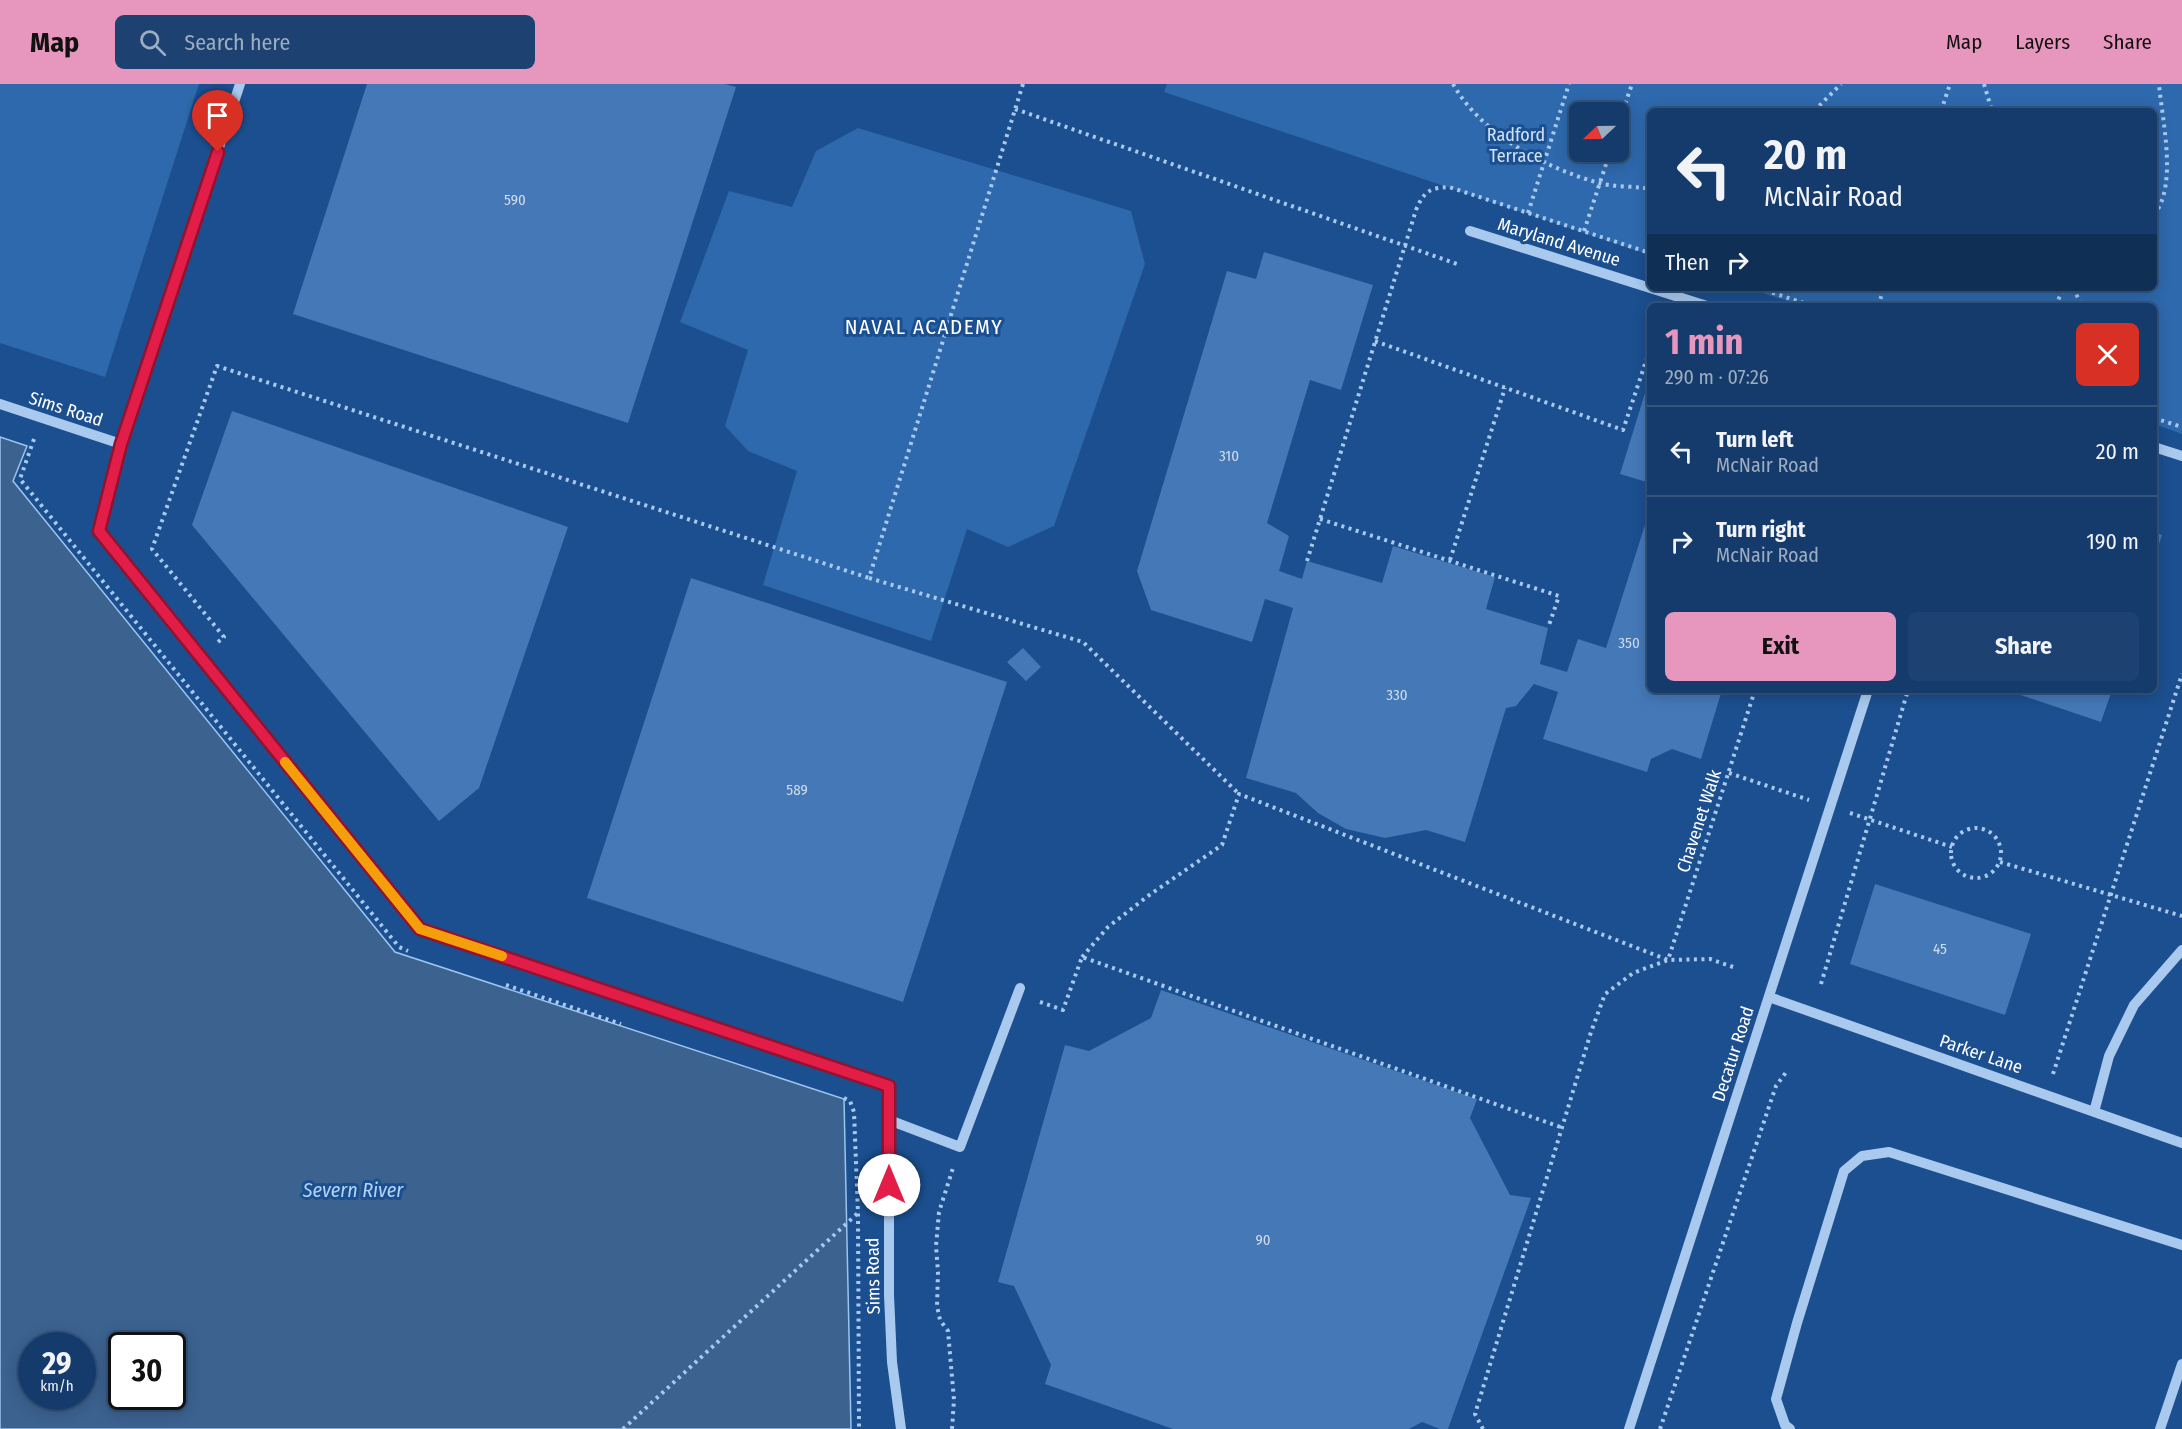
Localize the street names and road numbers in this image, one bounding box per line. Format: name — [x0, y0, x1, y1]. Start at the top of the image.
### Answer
street label: Maryland Avenue — [1495, 213, 1623, 271]
street label: Sims Road — [26, 387, 106, 431]
street label: Chavenet Walk — [1672, 766, 1726, 875]
street label: Decatur Road — [1707, 1004, 1759, 1104]
street label: Parker Lane — [1937, 1030, 2025, 1078]
street label: Sims Road — [861, 1238, 885, 1314]

